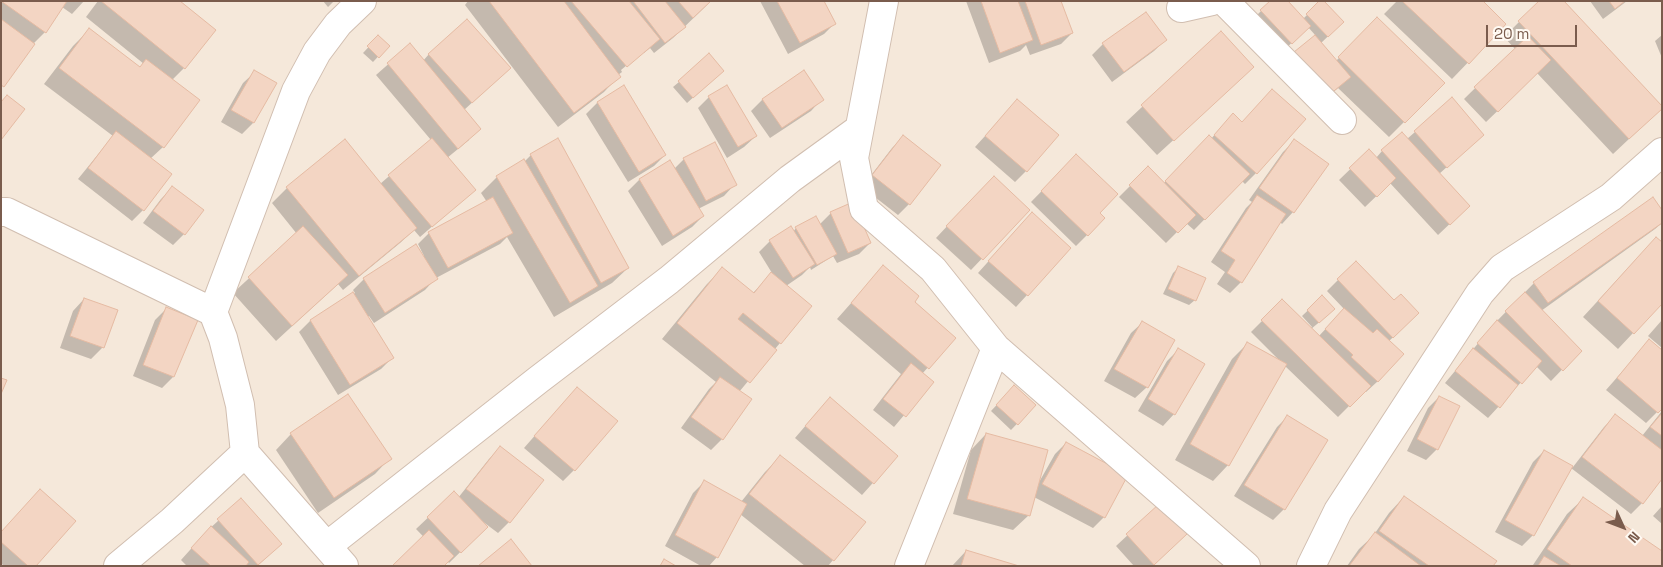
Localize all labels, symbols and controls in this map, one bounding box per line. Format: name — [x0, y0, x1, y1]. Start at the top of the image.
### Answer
scale bar — [1488, 15, 1579, 47]
text: 20 m — [1494, 24, 1529, 43]
north arrow — [1598, 502, 1648, 552]
text: N — [1624, 528, 1644, 547]

